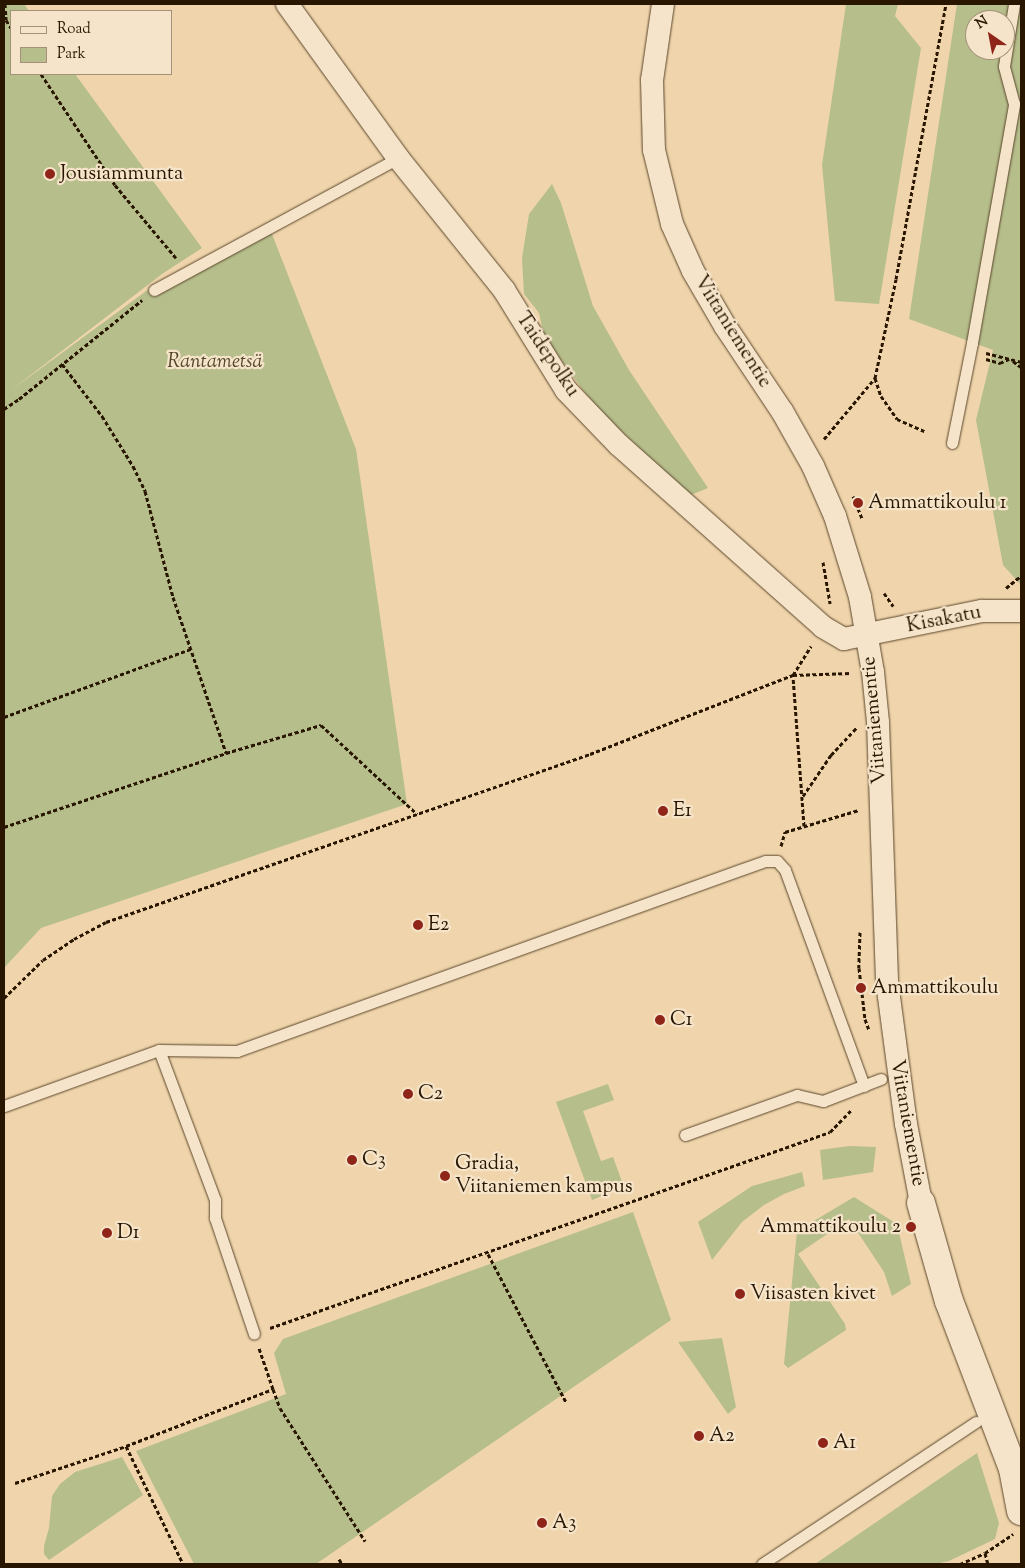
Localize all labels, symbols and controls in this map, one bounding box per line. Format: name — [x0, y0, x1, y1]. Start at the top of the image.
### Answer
legend — [10, 10, 172, 75]
north arrow — [965, 10, 1015, 60]
text: N — [972, 12, 993, 35]
text: Road — [57, 19, 91, 40]
text: Park — [57, 44, 86, 65]
place label: Jousiammunta — [60, 162, 183, 186]
marker: Jousiammunta — [44, 168, 56, 180]
street label: Viitaniementie — [688, 271, 776, 393]
street label: Taidepolku — [510, 308, 584, 402]
park label: Rantametsä — [167, 350, 263, 374]
place label: Ammattikoulu 1 — [868, 491, 1007, 515]
marker: Ammattikoulu 1 — [852, 497, 864, 509]
street label: Kisakatu — [905, 601, 983, 639]
street label: Viitaniementie — [857, 655, 893, 785]
place label: E1 — [673, 799, 692, 823]
marker: E1 — [657, 805, 669, 817]
place label: E2 — [428, 913, 449, 937]
marker: E2 — [412, 919, 424, 931]
place label: Ammattikoulu — [871, 976, 999, 1000]
marker: Ammattikoulu — [855, 982, 867, 994]
place label: C1 — [670, 1008, 693, 1032]
marker: C1 — [654, 1014, 666, 1026]
street label: Viitaniementie — [884, 1058, 930, 1188]
place label: C2 — [418, 1082, 443, 1106]
marker: C2 — [402, 1088, 414, 1100]
place label: C3 — [362, 1148, 386, 1172]
place label: Gradia, Viitaniemen kampus — [455, 1152, 633, 1199]
marker: C3 — [346, 1154, 358, 1166]
marker: Gradia, Viitaniemen kampus — [439, 1170, 451, 1182]
place label: Ammattikoulu 2 — [760, 1215, 901, 1239]
place label: D1 — [117, 1221, 140, 1245]
marker: Ammattikoulu 2 — [905, 1221, 917, 1233]
marker: D1 — [101, 1227, 113, 1239]
place label: Viisasten kivet — [750, 1282, 876, 1306]
marker: Viisasten kivet — [734, 1288, 746, 1300]
place label: A2 — [709, 1424, 735, 1448]
marker: A2 — [693, 1430, 705, 1442]
place label: A1 — [833, 1431, 856, 1455]
marker: A1 — [817, 1437, 829, 1449]
place label: A3 — [552, 1511, 576, 1535]
marker: A3 — [536, 1517, 548, 1529]

